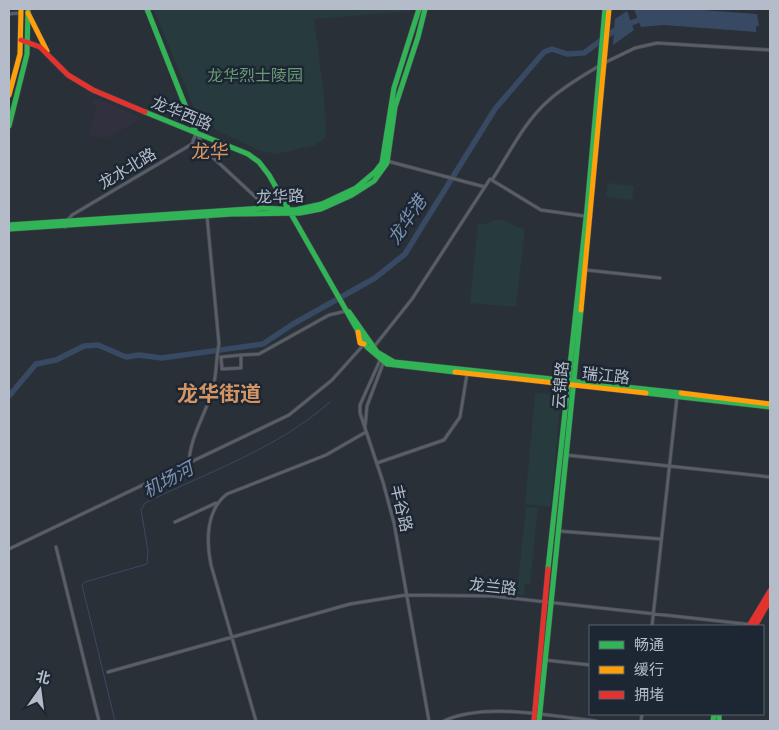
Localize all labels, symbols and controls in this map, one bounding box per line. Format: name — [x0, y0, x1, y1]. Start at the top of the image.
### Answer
park label: 龙华烈士陵园 — [207, 65, 303, 85]
street label: 龙华西路 — [149, 92, 215, 134]
district label: 龙华 — [191, 139, 229, 163]
street label: 龙水北路 — [94, 143, 160, 193]
street label: 龙华路 — [256, 185, 304, 207]
water label: 龙华港 — [382, 188, 433, 249]
street label: 云锦路 — [548, 360, 572, 410]
street label: 瑞江路 — [581, 363, 631, 387]
district label: 龙华街道 — [177, 380, 261, 406]
water label: 机场河 — [139, 455, 200, 502]
street label: 丰谷路 — [387, 482, 417, 534]
street label: 龙兰路 — [468, 574, 518, 598]
legend — [589, 625, 764, 715]
text: 畅通 — [634, 635, 664, 654]
text: 缓行 — [634, 660, 664, 679]
north arrow — [15, 665, 65, 715]
text: 北 — [34, 667, 52, 688]
text: 拥堵 — [634, 685, 664, 704]

